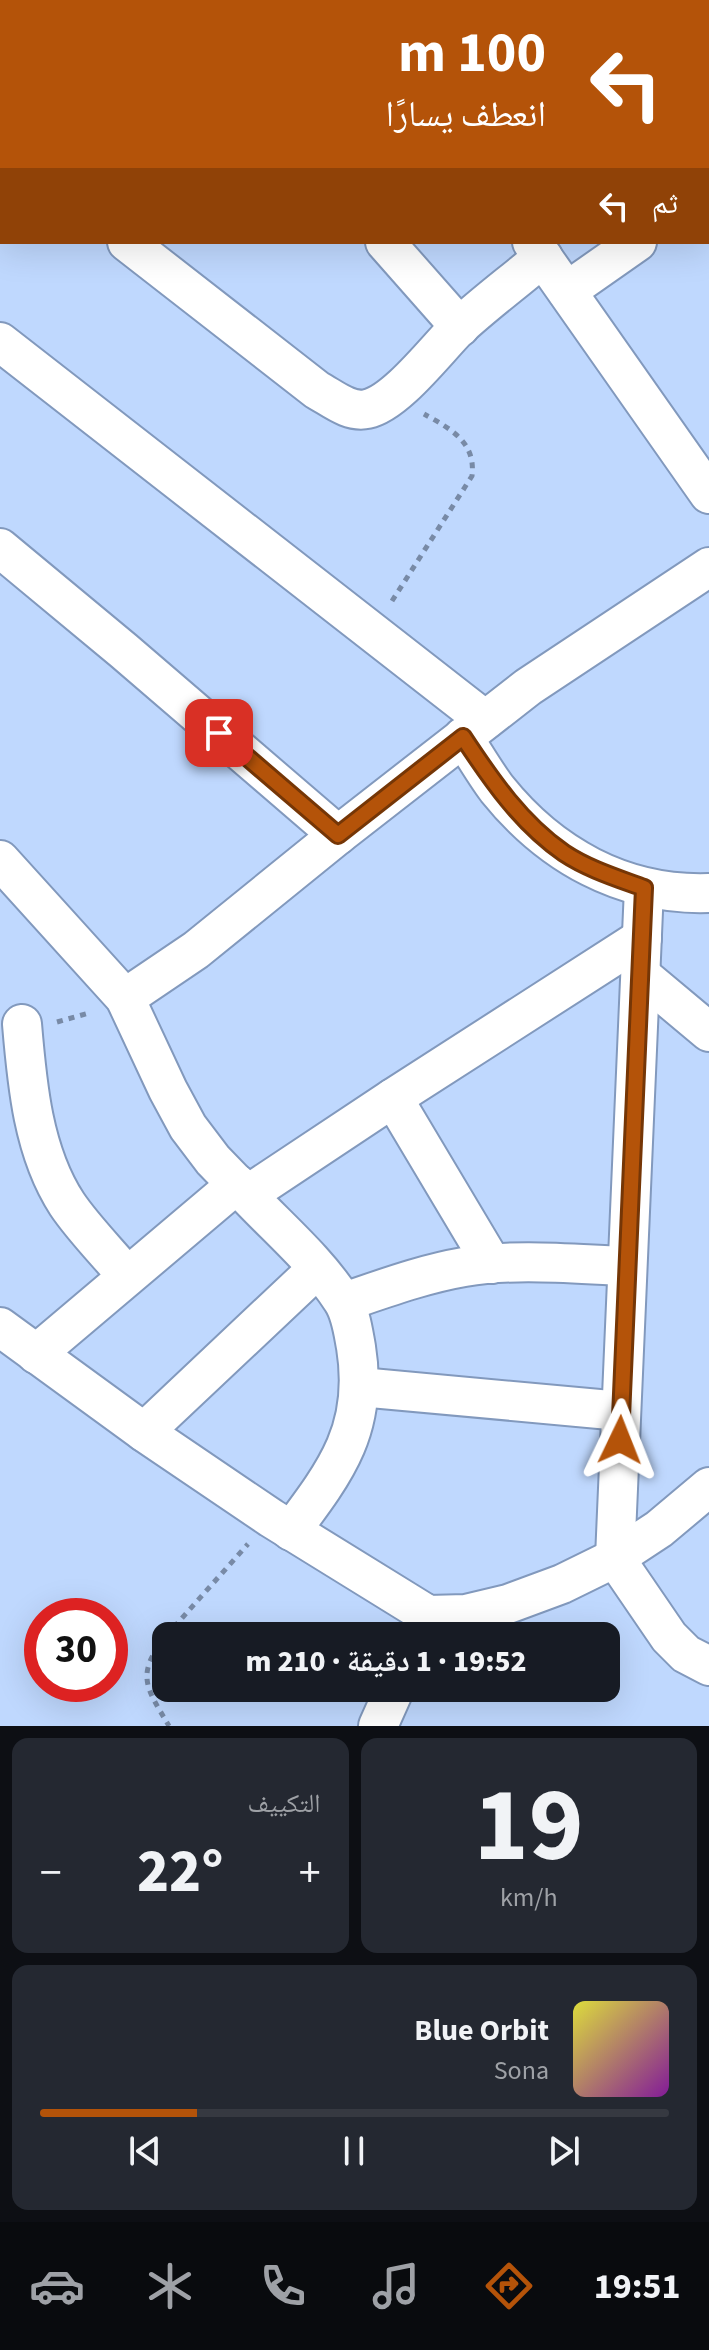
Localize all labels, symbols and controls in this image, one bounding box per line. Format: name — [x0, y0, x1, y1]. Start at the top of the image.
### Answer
text: 100 m — [398, 14, 546, 93]
icon: left — [574, 32, 678, 136]
text: انعطف يسارًا — [386, 89, 546, 140]
text: ثم — [652, 182, 678, 225]
icon: left — [592, 184, 636, 228]
pin — [185, 699, 253, 767]
icon: arrive — [197, 711, 241, 755]
position arrow — [578, 1398, 662, 1482]
speed limit sign: 30 — [24, 1598, 128, 1702]
text: 19:52 · 1 دقيقة · 210 m — [246, 1640, 527, 1683]
text: 19 — [474, 1753, 584, 1901]
text: التكييف — [248, 1785, 321, 1822]
text: 22° — [137, 1830, 223, 1915]
text: − — [40, 1842, 62, 1905]
text: + — [299, 1842, 321, 1905]
text: km/h — [500, 1879, 558, 1916]
text: Blue Orbit — [414, 2009, 549, 2052]
text: Sona — [494, 2052, 549, 2089]
icon: previous — [123, 2129, 167, 2173]
icon: pause — [332, 2129, 376, 2173]
icon: next — [542, 2129, 586, 2173]
icon: car — [29, 2258, 85, 2314]
icon: climate — [142, 2258, 198, 2314]
icon: phone — [255, 2258, 311, 2314]
icon: music — [368, 2258, 424, 2314]
icon: directions — [481, 2258, 537, 2314]
text: 19:51 — [594, 2261, 681, 2312]

